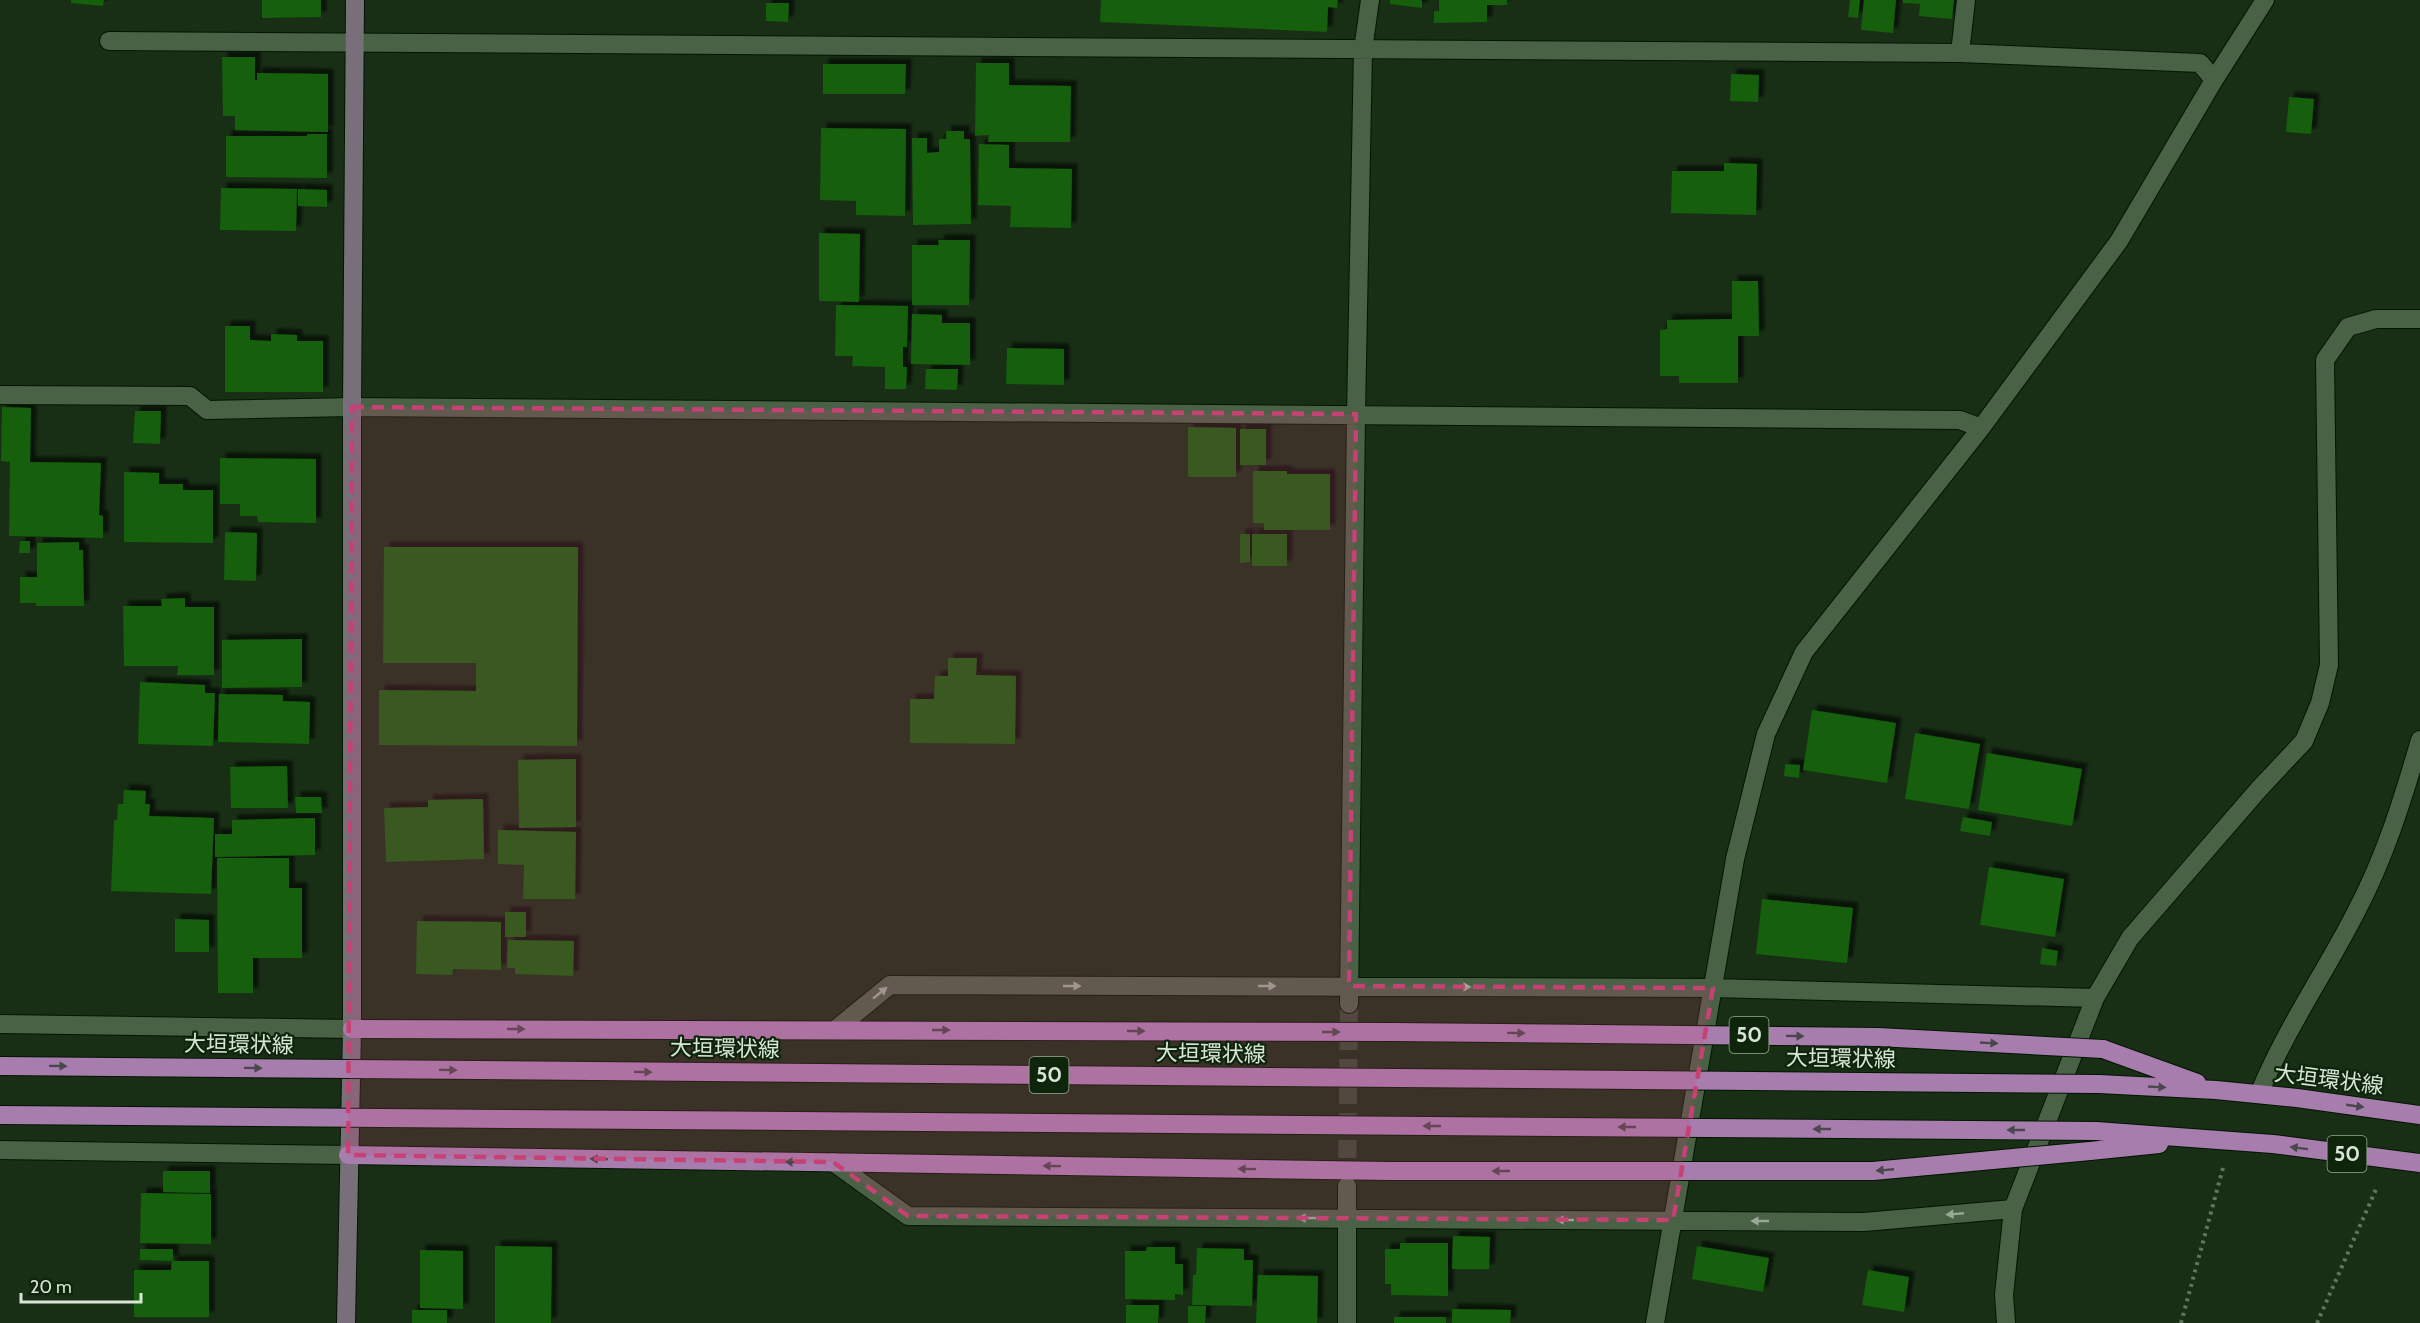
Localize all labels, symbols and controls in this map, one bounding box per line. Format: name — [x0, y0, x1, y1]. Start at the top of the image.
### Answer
one-way arrow — [1063, 981, 1082, 991]
one-way arrow — [1258, 981, 1277, 991]
one-way arrow — [1453, 982, 1472, 992]
one-way arrow — [872, 987, 888, 1000]
road number: 50 — [1730, 1017, 1768, 1053]
one-way arrow — [506, 1024, 525, 1034]
one-way arrow — [932, 1026, 951, 1035]
one-way arrow — [1127, 1026, 1146, 1036]
one-way arrow — [1322, 1027, 1341, 1037]
one-way arrow — [1506, 1028, 1525, 1038]
street label: 大垣環状線 — [184, 1030, 294, 1059]
one-way arrow — [1785, 1031, 1804, 1041]
street label: 大垣環状線 — [670, 1034, 780, 1063]
one-way arrow — [1980, 1038, 1999, 1047]
street label: 大垣環状線 — [1156, 1039, 1266, 1068]
street label: 大垣環状線 — [1786, 1044, 1896, 1073]
road number: 50 — [1030, 1057, 1068, 1093]
street label: 大垣環状線 — [2273, 1059, 2385, 1100]
one-way arrow — [49, 1062, 68, 1071]
one-way arrow — [244, 1063, 263, 1073]
one-way arrow — [439, 1065, 458, 1075]
one-way arrow — [634, 1067, 653, 1077]
one-way arrow — [2148, 1083, 2167, 1092]
one-way arrow — [2346, 1101, 2365, 1110]
one-way arrow — [1422, 1121, 1441, 1131]
one-way arrow — [1617, 1123, 1636, 1132]
one-way arrow — [1812, 1124, 1831, 1134]
one-way arrow — [2007, 1125, 2026, 1135]
road number: 50 — [2328, 1136, 2366, 1172]
one-way arrow — [2290, 1143, 2309, 1152]
one-way arrow — [590, 1154, 609, 1164]
one-way arrow — [785, 1157, 804, 1167]
one-way arrow — [1043, 1161, 1062, 1171]
one-way arrow — [1238, 1164, 1257, 1174]
one-way arrow — [1876, 1165, 1895, 1175]
one-way arrow — [1492, 1166, 1511, 1176]
one-way arrow — [1945, 1209, 1964, 1219]
one-way arrow — [1297, 1213, 1316, 1223]
one-way arrow — [1555, 1215, 1574, 1225]
one-way arrow — [1750, 1216, 1769, 1226]
scale bar — [21, 1266, 141, 1304]
text: 20 m — [30, 1276, 72, 1298]

